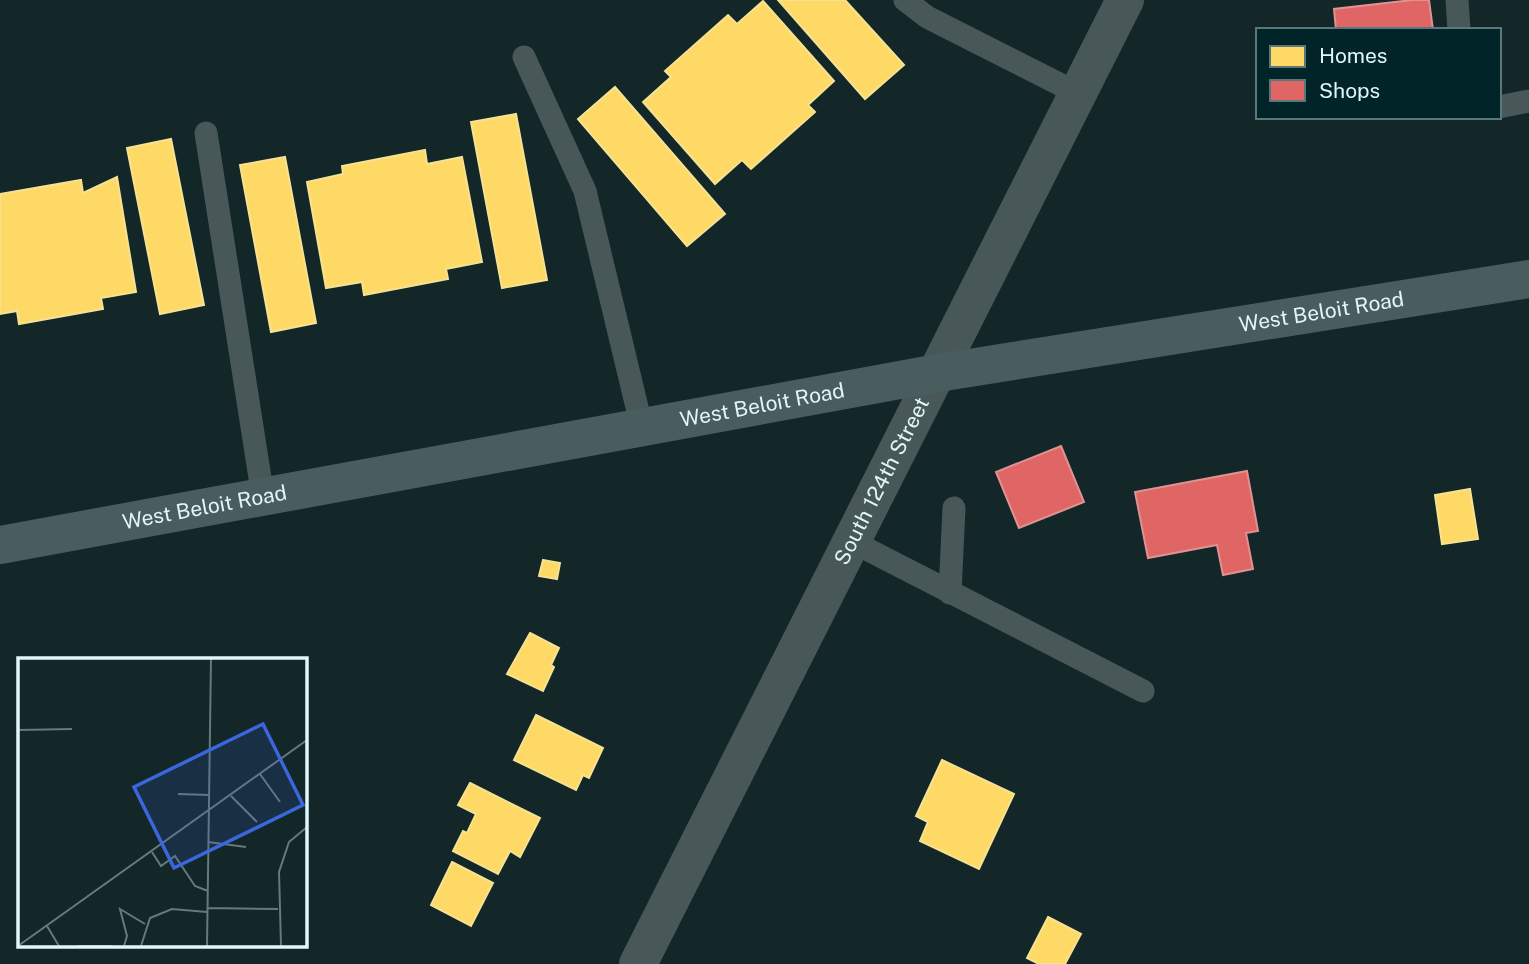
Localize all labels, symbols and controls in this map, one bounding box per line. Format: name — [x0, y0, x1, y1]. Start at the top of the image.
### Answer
legend — [1256, 28, 1501, 119]
text: Homes — [1319, 43, 1387, 68]
text: Shops — [1319, 78, 1380, 103]
street label: West Beloit Road — [1237, 286, 1406, 337]
street label: West Beloit Road — [678, 377, 846, 432]
street label: South 124th Street — [829, 393, 934, 569]
street label: West Beloit Road — [120, 480, 289, 534]
inset map — [18, 658, 306, 946]

